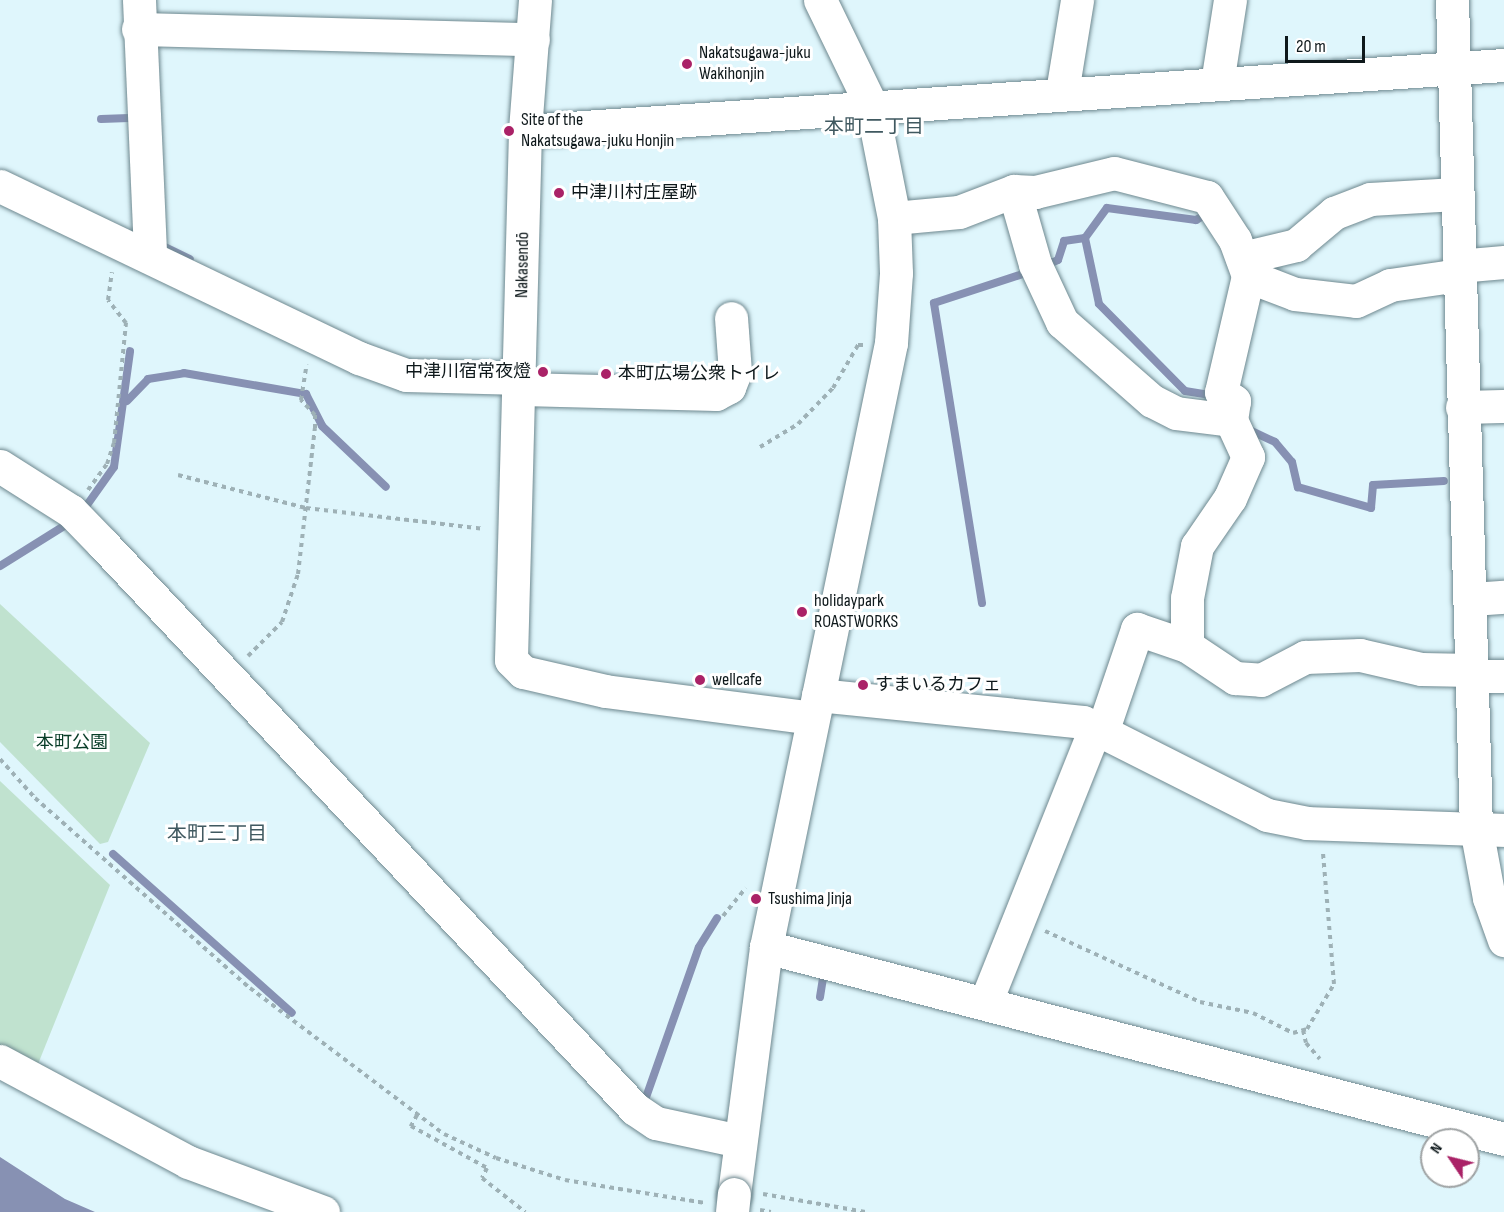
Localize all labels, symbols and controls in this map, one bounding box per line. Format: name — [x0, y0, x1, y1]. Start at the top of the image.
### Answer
scale bar — [1288, 24, 1368, 62]
text: 20 m — [1296, 36, 1326, 57]
place label: Nakatsugawa-juku Wakihonjin — [699, 43, 811, 86]
marker: Nakatsugawa-juku Wakihonjin — [680, 57, 694, 71]
place label: Site of the Nakatsugawa-juku Honjin — [521, 110, 674, 152]
district label: 本町二丁目 — [824, 115, 924, 139]
marker: Site of the Nakatsugawa-juku Honjin — [502, 124, 516, 138]
place label: 中津川村庄屋跡 — [571, 182, 697, 204]
marker: 中津川村庄屋跡 — [552, 186, 566, 200]
street label: Nakasendō — [512, 232, 534, 298]
place label: 中津川宿常夜燈 — [405, 361, 531, 383]
place label: 本町広場公衆トイレ — [618, 363, 780, 385]
marker: 中津川宿常夜燈 — [536, 365, 550, 379]
marker: 本町広場公衆トイレ — [599, 367, 613, 381]
place label: holidaypark ROASTWORKS — [814, 591, 898, 634]
marker: holidaypark ROASTWORKS — [795, 605, 809, 619]
place label: wellcafe — [712, 669, 762, 691]
marker: wellcafe — [693, 673, 707, 687]
place label: すまいるカフェ — [875, 674, 1001, 696]
marker: すまいるカフェ — [856, 678, 870, 692]
park label: 本町公園 — [36, 732, 108, 754]
district label: 本町三丁目 — [167, 822, 267, 846]
place label: Tsushima Jinja — [768, 888, 852, 910]
marker: Tsushima Jinja — [749, 892, 763, 906]
north arrow — [1420, 1128, 1480, 1188]
text: N — [1426, 1140, 1447, 1157]

